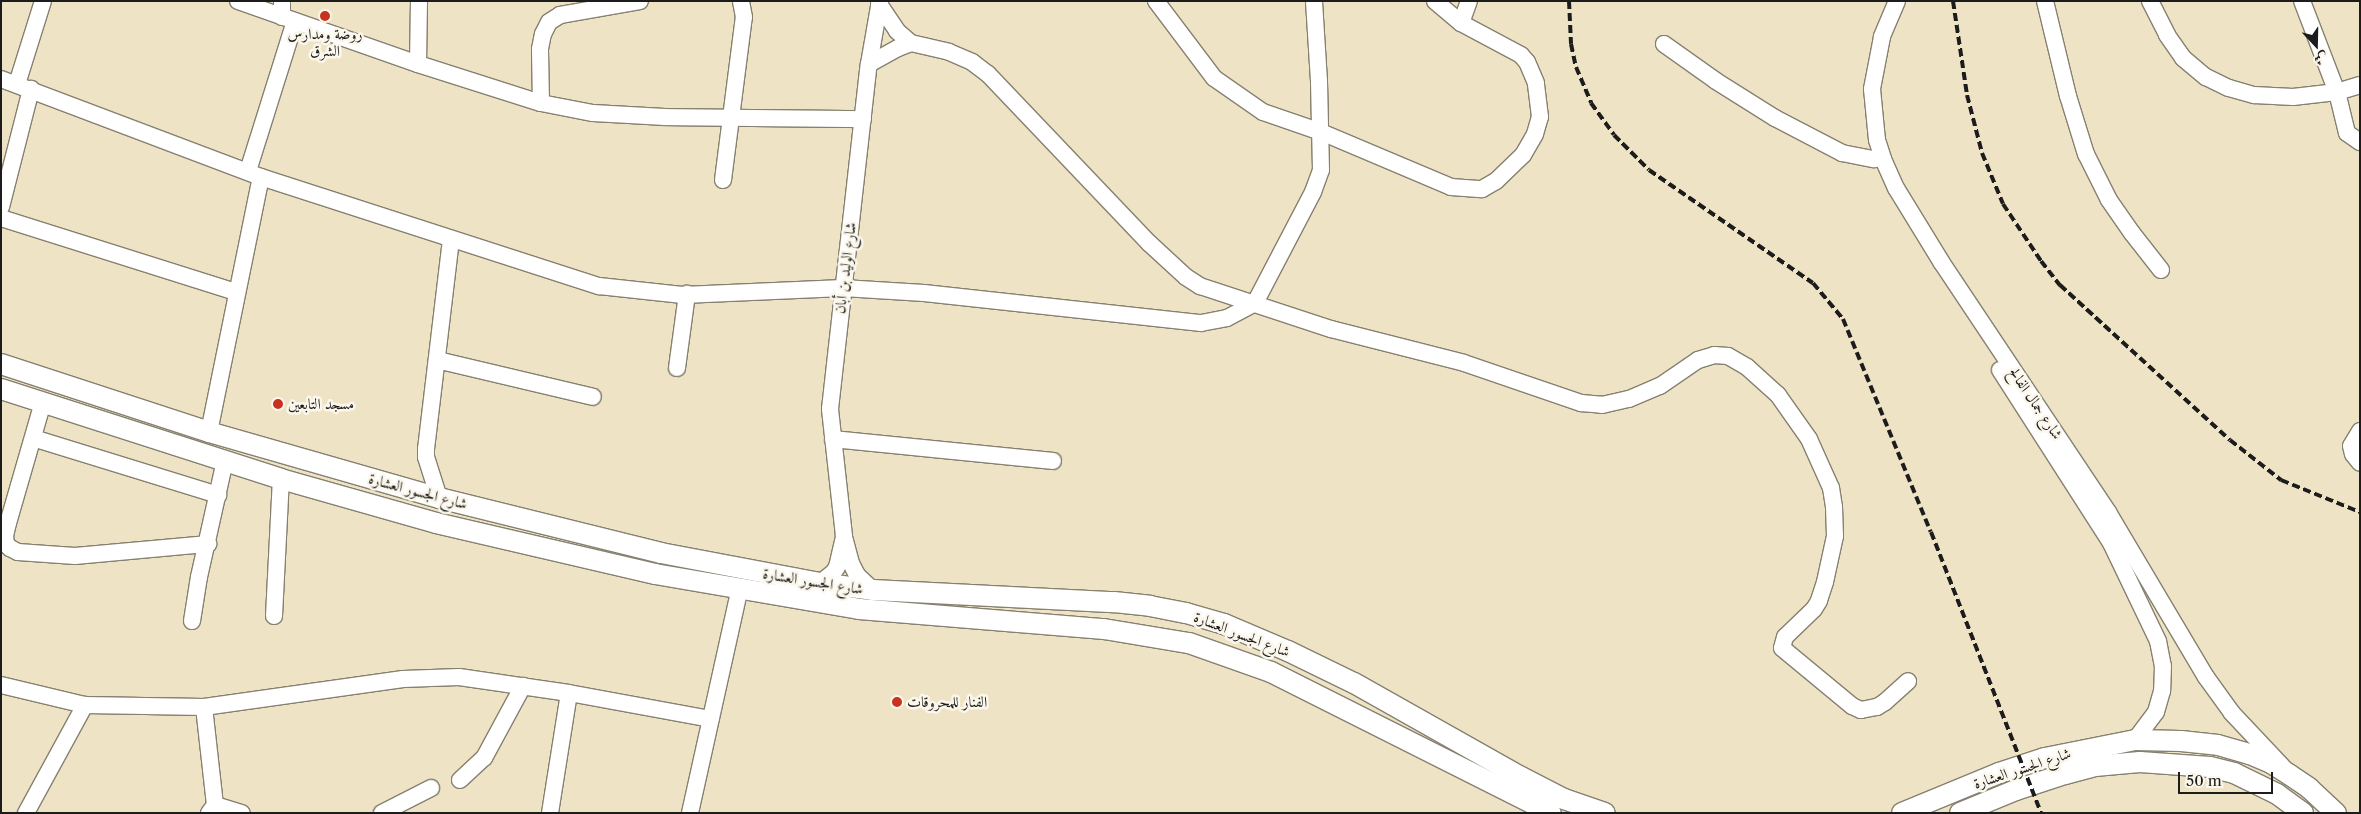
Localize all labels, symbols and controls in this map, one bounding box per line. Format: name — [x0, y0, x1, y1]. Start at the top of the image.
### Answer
marker: روضة ومدارس الشرق — [319, 10, 331, 22]
north arrow — [2291, 20, 2341, 70]
place label: روضة ومدارس الشرق — [287, 24, 363, 59]
text: ش — [2312, 48, 2331, 70]
street label: شارع الوليد بن أبان — [830, 221, 860, 315]
street label: شارع جمال الفالح — [2005, 364, 2067, 442]
place label: مسجد التابعين — [288, 395, 354, 413]
marker: مسجد التابعين — [272, 398, 284, 410]
street label: شارع الجسور العشارة — [367, 469, 469, 513]
street label: شارع الجسور العشارة — [762, 564, 864, 598]
street label: شارع الجسور العشارة — [1191, 607, 1293, 661]
place label: الفنار للمحروقات — [907, 693, 987, 711]
marker: الفنار للمحروقات — [891, 696, 903, 708]
street label: شارع الجسور العشارة — [1971, 744, 2073, 792]
scale bar — [2181, 762, 2276, 794]
text: 50 m — [2186, 771, 2222, 790]

